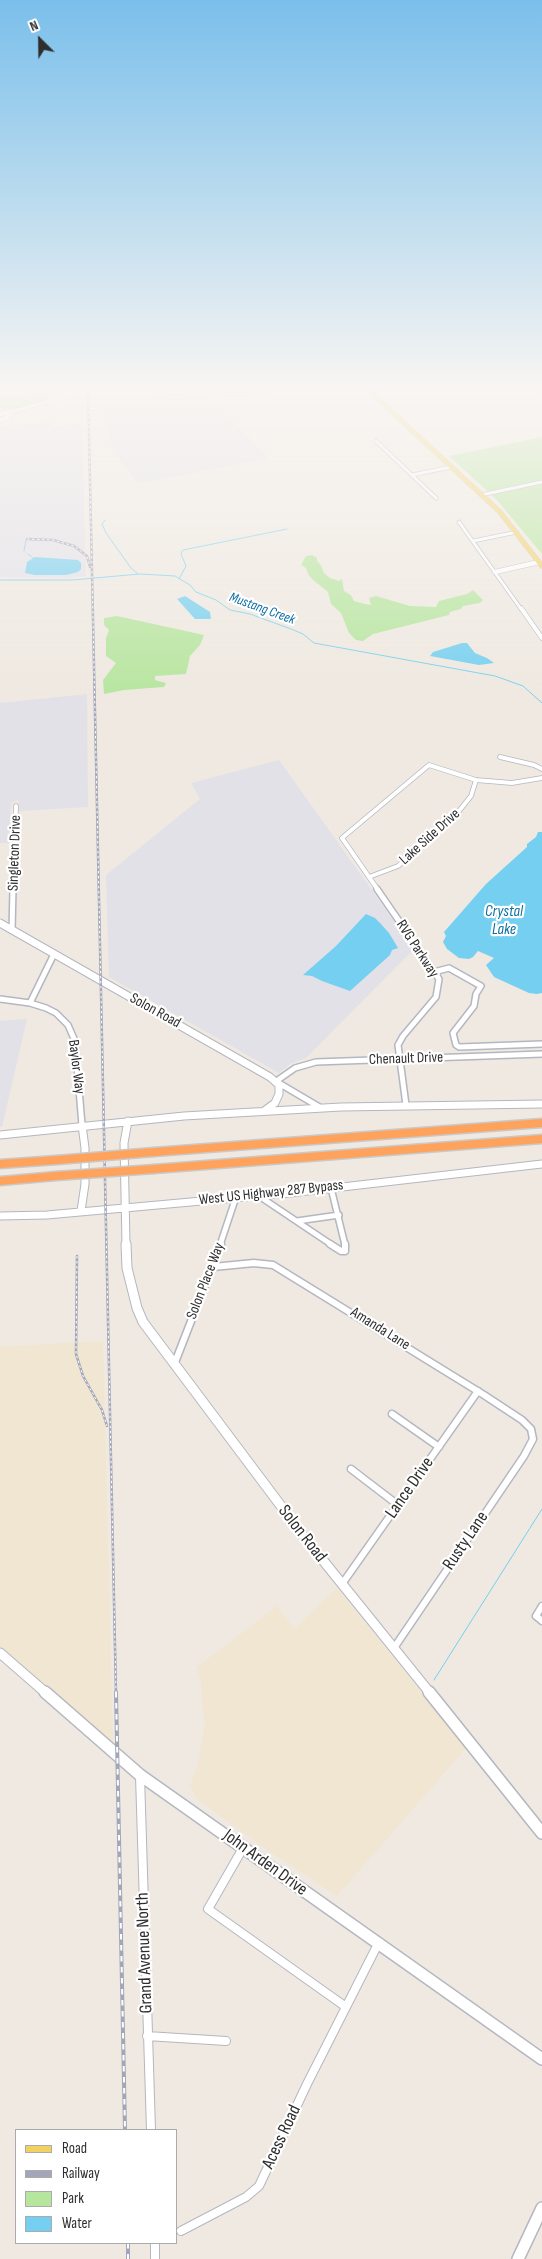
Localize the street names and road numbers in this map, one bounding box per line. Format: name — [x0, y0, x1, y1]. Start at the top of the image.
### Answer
street label: Lake Side Drive — [396, 805, 464, 869]
street label: Singleton Drive — [5, 815, 25, 891]
street label: RVG Parkway — [392, 917, 442, 981]
street label: Solon Road — [126, 990, 184, 1032]
street label: Baylor Way — [64, 1039, 88, 1095]
street label: Chenault Drive — [369, 1049, 443, 1069]
street label: West US Highway 287 Bypass — [198, 1176, 344, 1210]
street label: Solon Place Way — [183, 1240, 229, 1322]
street label: Amanda Lane — [347, 1304, 413, 1354]
street label: Lance Drive — [381, 1453, 439, 1523]
street label: Solon Road — [273, 1501, 331, 1567]
street label: Rusty Lane — [439, 1508, 493, 1574]
street label: John Arden Drive — [219, 1825, 311, 1901]
street label: Grand Avenue North — [132, 1892, 158, 2014]
street label: Acess Road — [258, 2102, 306, 2172]

